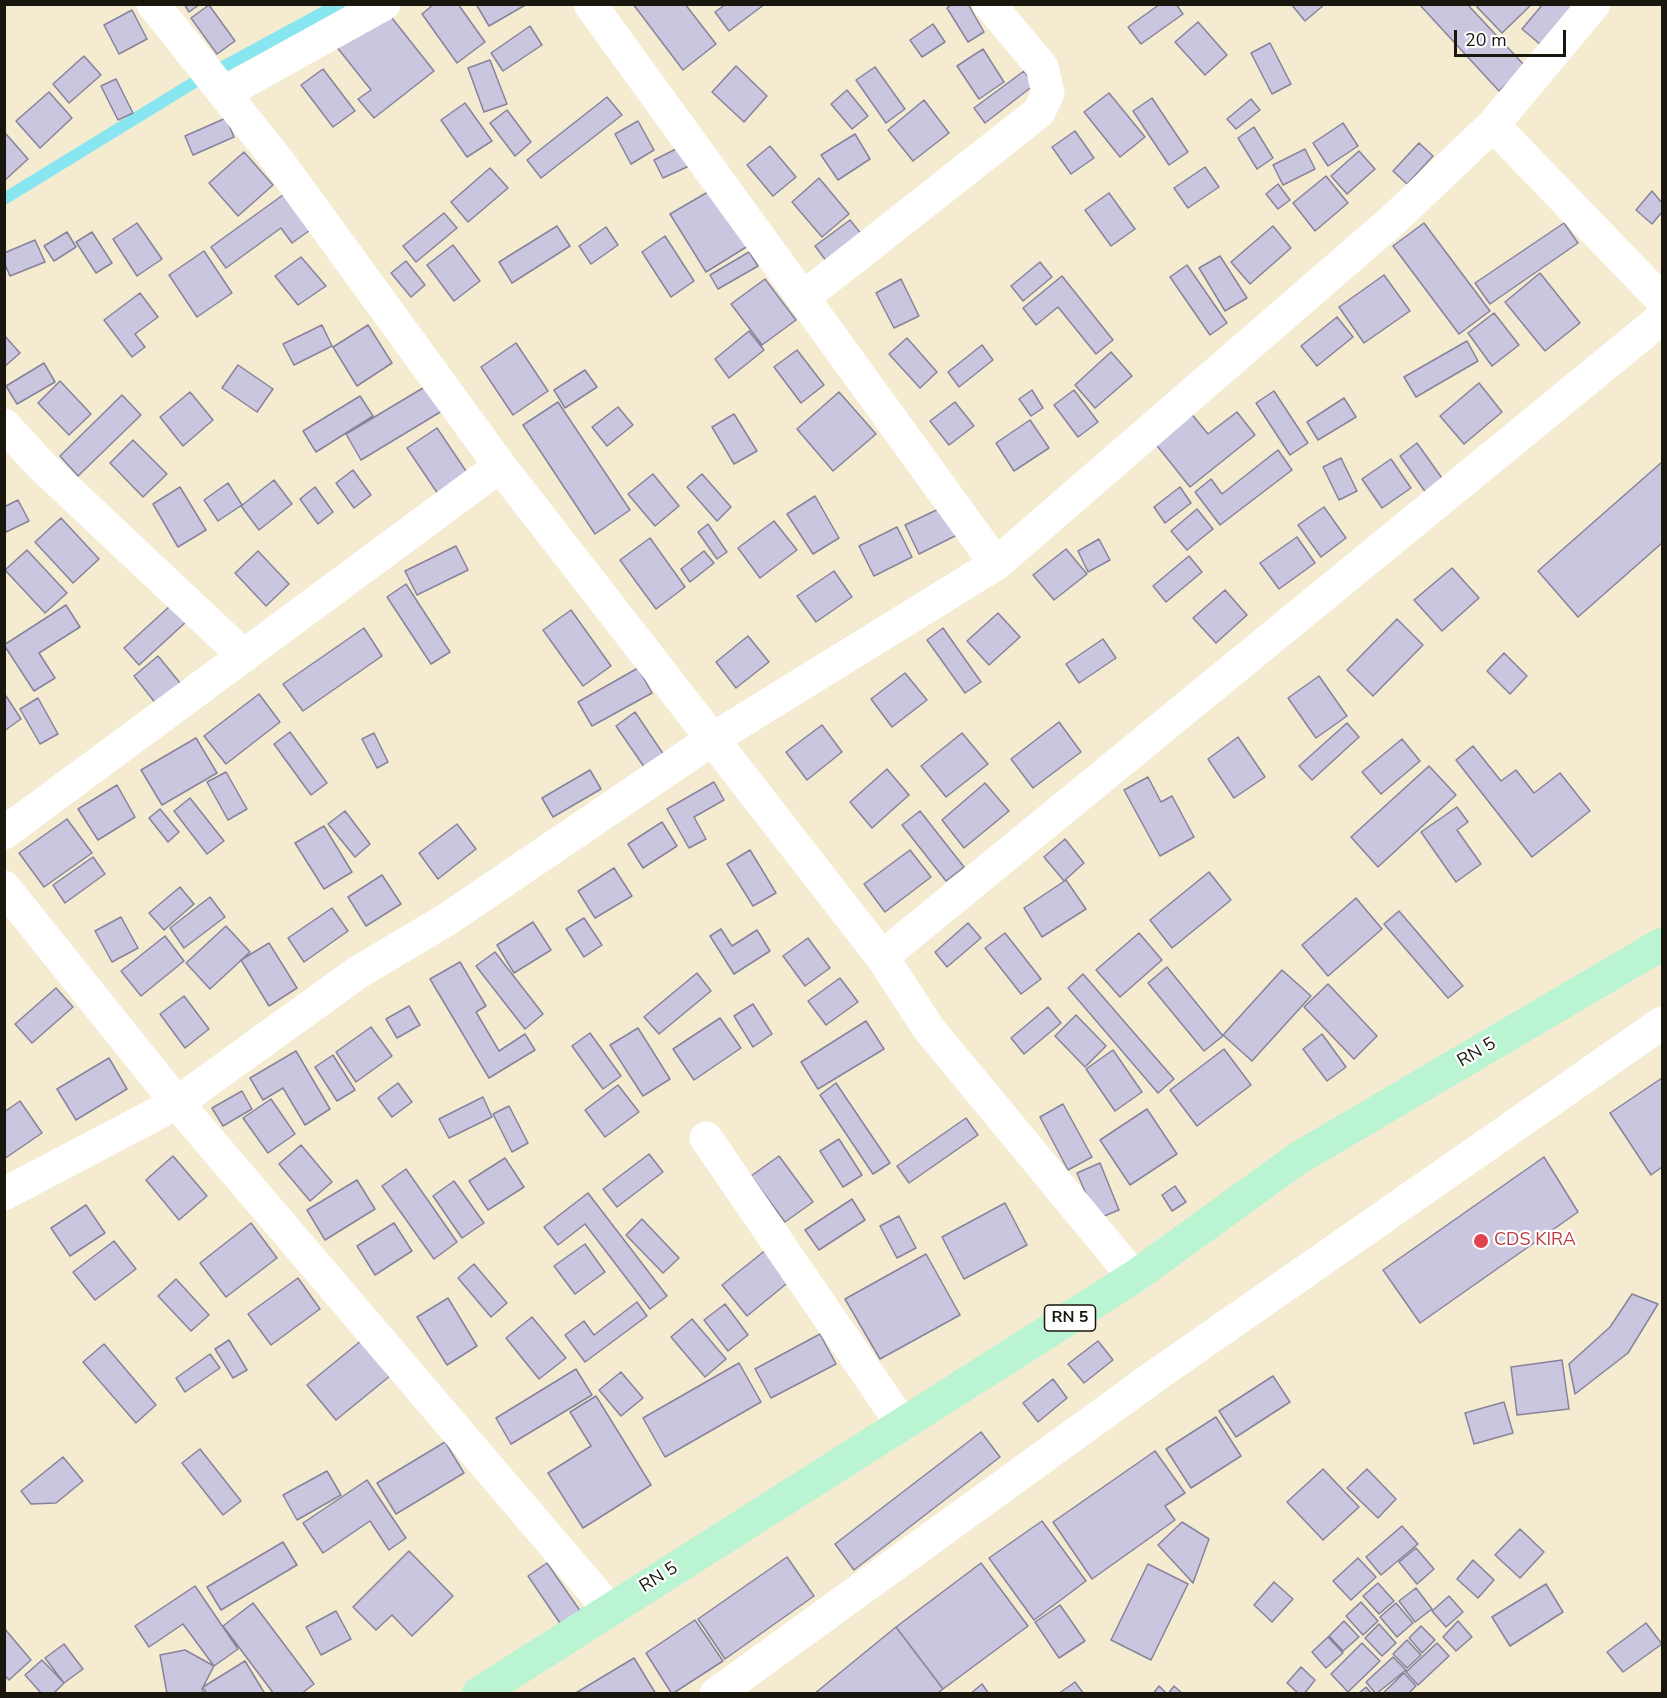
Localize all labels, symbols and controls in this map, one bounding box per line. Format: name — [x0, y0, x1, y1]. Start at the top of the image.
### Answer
scale bar — [1457, 18, 1570, 56]
text: 20 m — [1465, 28, 1507, 52]
street label: RN 5 — [1454, 1033, 1500, 1073]
place label: CDS KIRA — [1494, 1230, 1576, 1252]
marker: CDS KIRA — [1472, 1232, 1490, 1250]
road number: RN 5 — [1044, 1305, 1096, 1331]
street label: RN 5 — [636, 1558, 682, 1598]

